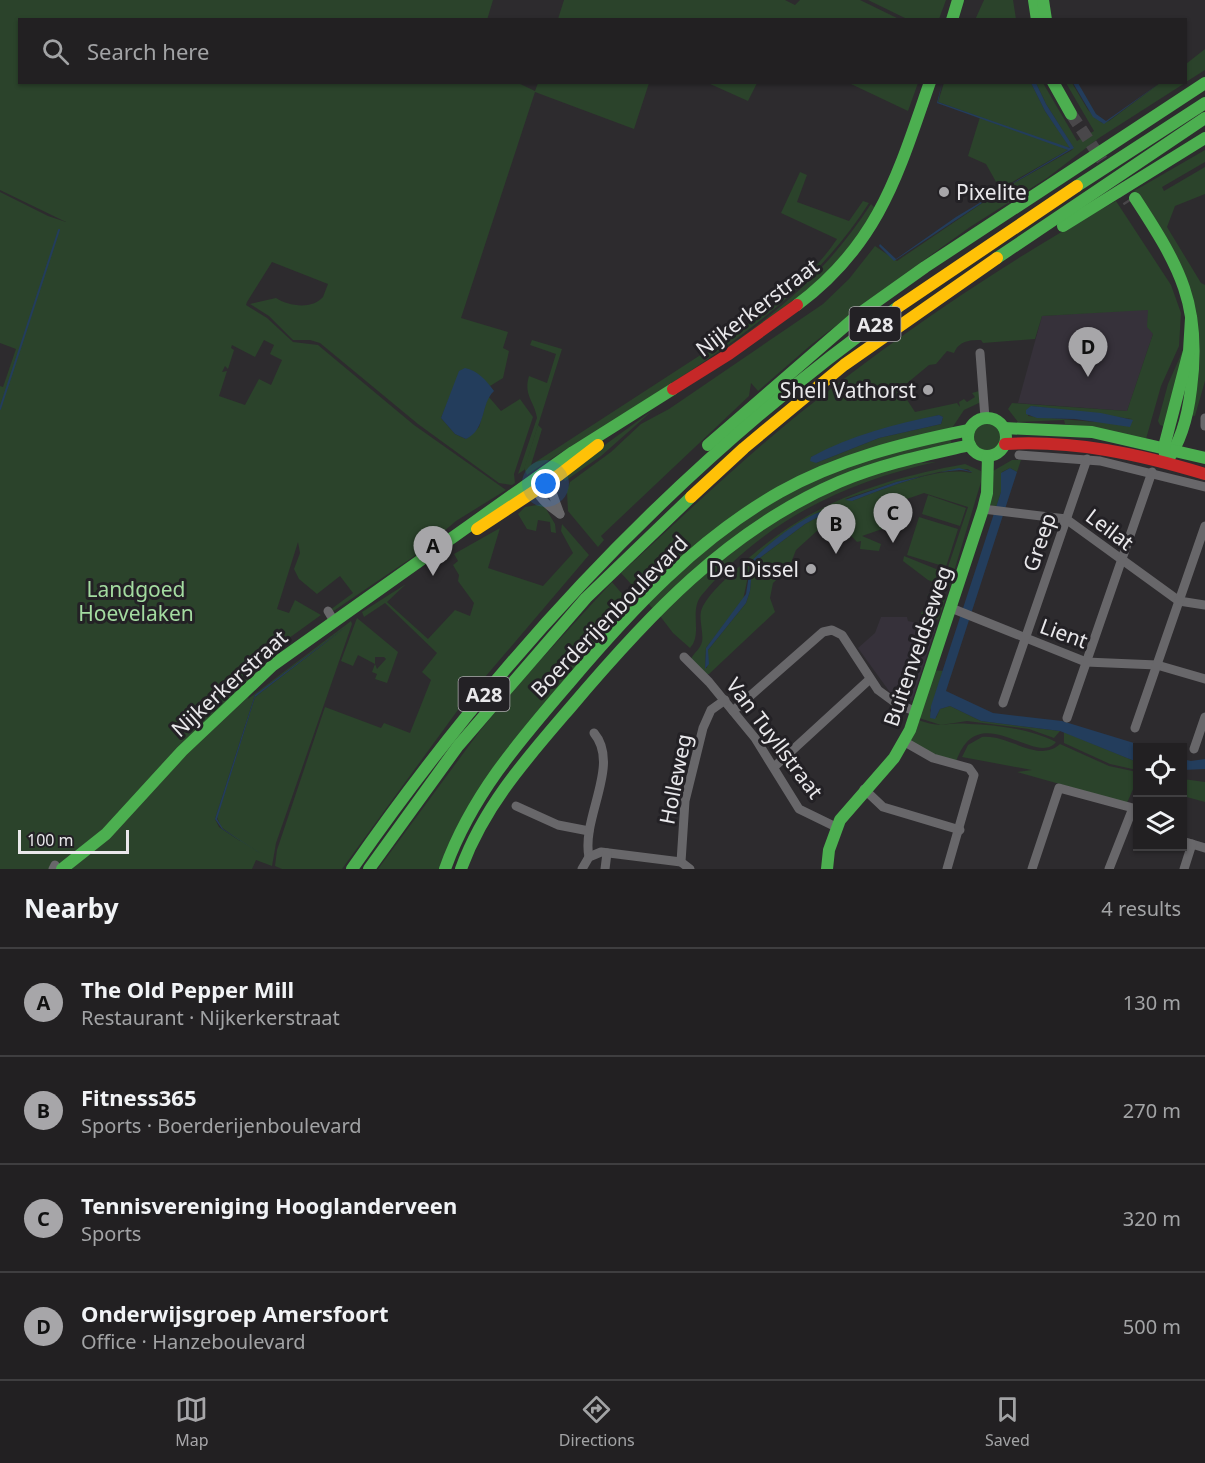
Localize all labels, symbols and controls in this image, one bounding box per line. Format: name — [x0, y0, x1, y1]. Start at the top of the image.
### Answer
search box — [18, 18, 1187, 84]
icon: search — [39, 35, 72, 68]
text: Search here — [87, 36, 209, 66]
place label: Pixelite — [956, 178, 1027, 206]
marker: Pixelite — [937, 185, 951, 199]
street label: Nijkerkerstraat — [690, 251, 825, 363]
road number: A28 — [850, 307, 900, 341]
pin: D — [1068, 328, 1108, 377]
place label: Shell Vathorst — [780, 376, 916, 404]
marker: Shell Vathorst — [921, 383, 935, 397]
your location — [531, 469, 560, 498]
pin: C — [874, 494, 912, 543]
street label: Leilat — [1080, 502, 1140, 556]
pin: B — [816, 504, 856, 554]
street label: Greep — [1016, 509, 1062, 575]
pin: A — [414, 526, 452, 576]
street label: Boerderijenboulevard — [524, 529, 694, 703]
place label: De Dissel — [708, 555, 799, 583]
marker: De Dissel — [804, 562, 818, 576]
street label: Buitenveldseweg — [876, 562, 958, 730]
park label: Landgoed Hoevelaken — [78, 575, 194, 627]
street label: Lient — [1036, 611, 1092, 655]
street label: Nijkerkerstraat — [165, 623, 293, 743]
street label: Van Tuyllstraat — [720, 672, 830, 804]
road number: A28 — [458, 677, 510, 711]
street label: Holleweg — [652, 731, 698, 827]
map controls — [1133, 743, 1187, 851]
button: locate — [1133, 743, 1187, 797]
button: layers — [1133, 797, 1187, 851]
scale bar — [18, 827, 129, 854]
text: 100 m — [27, 829, 74, 851]
text: Nearby — [24, 890, 119, 926]
text: 4 results — [1101, 895, 1181, 922]
text: The Old Pepper Mill — [81, 974, 294, 1004]
text: A — [37, 989, 50, 1016]
text: 130 m — [1123, 989, 1181, 1016]
text: Restaurant · Nijkerkerstraat — [81, 1004, 340, 1031]
text: Fitness365 — [81, 1082, 196, 1112]
text: B — [37, 1097, 50, 1124]
text: 270 m — [1123, 1097, 1181, 1124]
text: Sports · Boerderijenboulevard — [81, 1112, 362, 1139]
text: Tennisvereniging Hooglanderveen — [81, 1190, 457, 1220]
text: C — [37, 1205, 50, 1232]
text: 320 m — [1123, 1205, 1181, 1232]
text: Sports — [81, 1220, 141, 1247]
text: Onderwijsgroep Amersfoort — [81, 1298, 388, 1328]
text: D — [36, 1313, 51, 1340]
text: 500 m — [1123, 1313, 1181, 1340]
text: Office · Hanzeboulevard — [81, 1328, 306, 1355]
tab: Map — [175, 1393, 208, 1451]
tab: Directions — [559, 1393, 635, 1451]
tab: Saved — [985, 1393, 1030, 1451]

